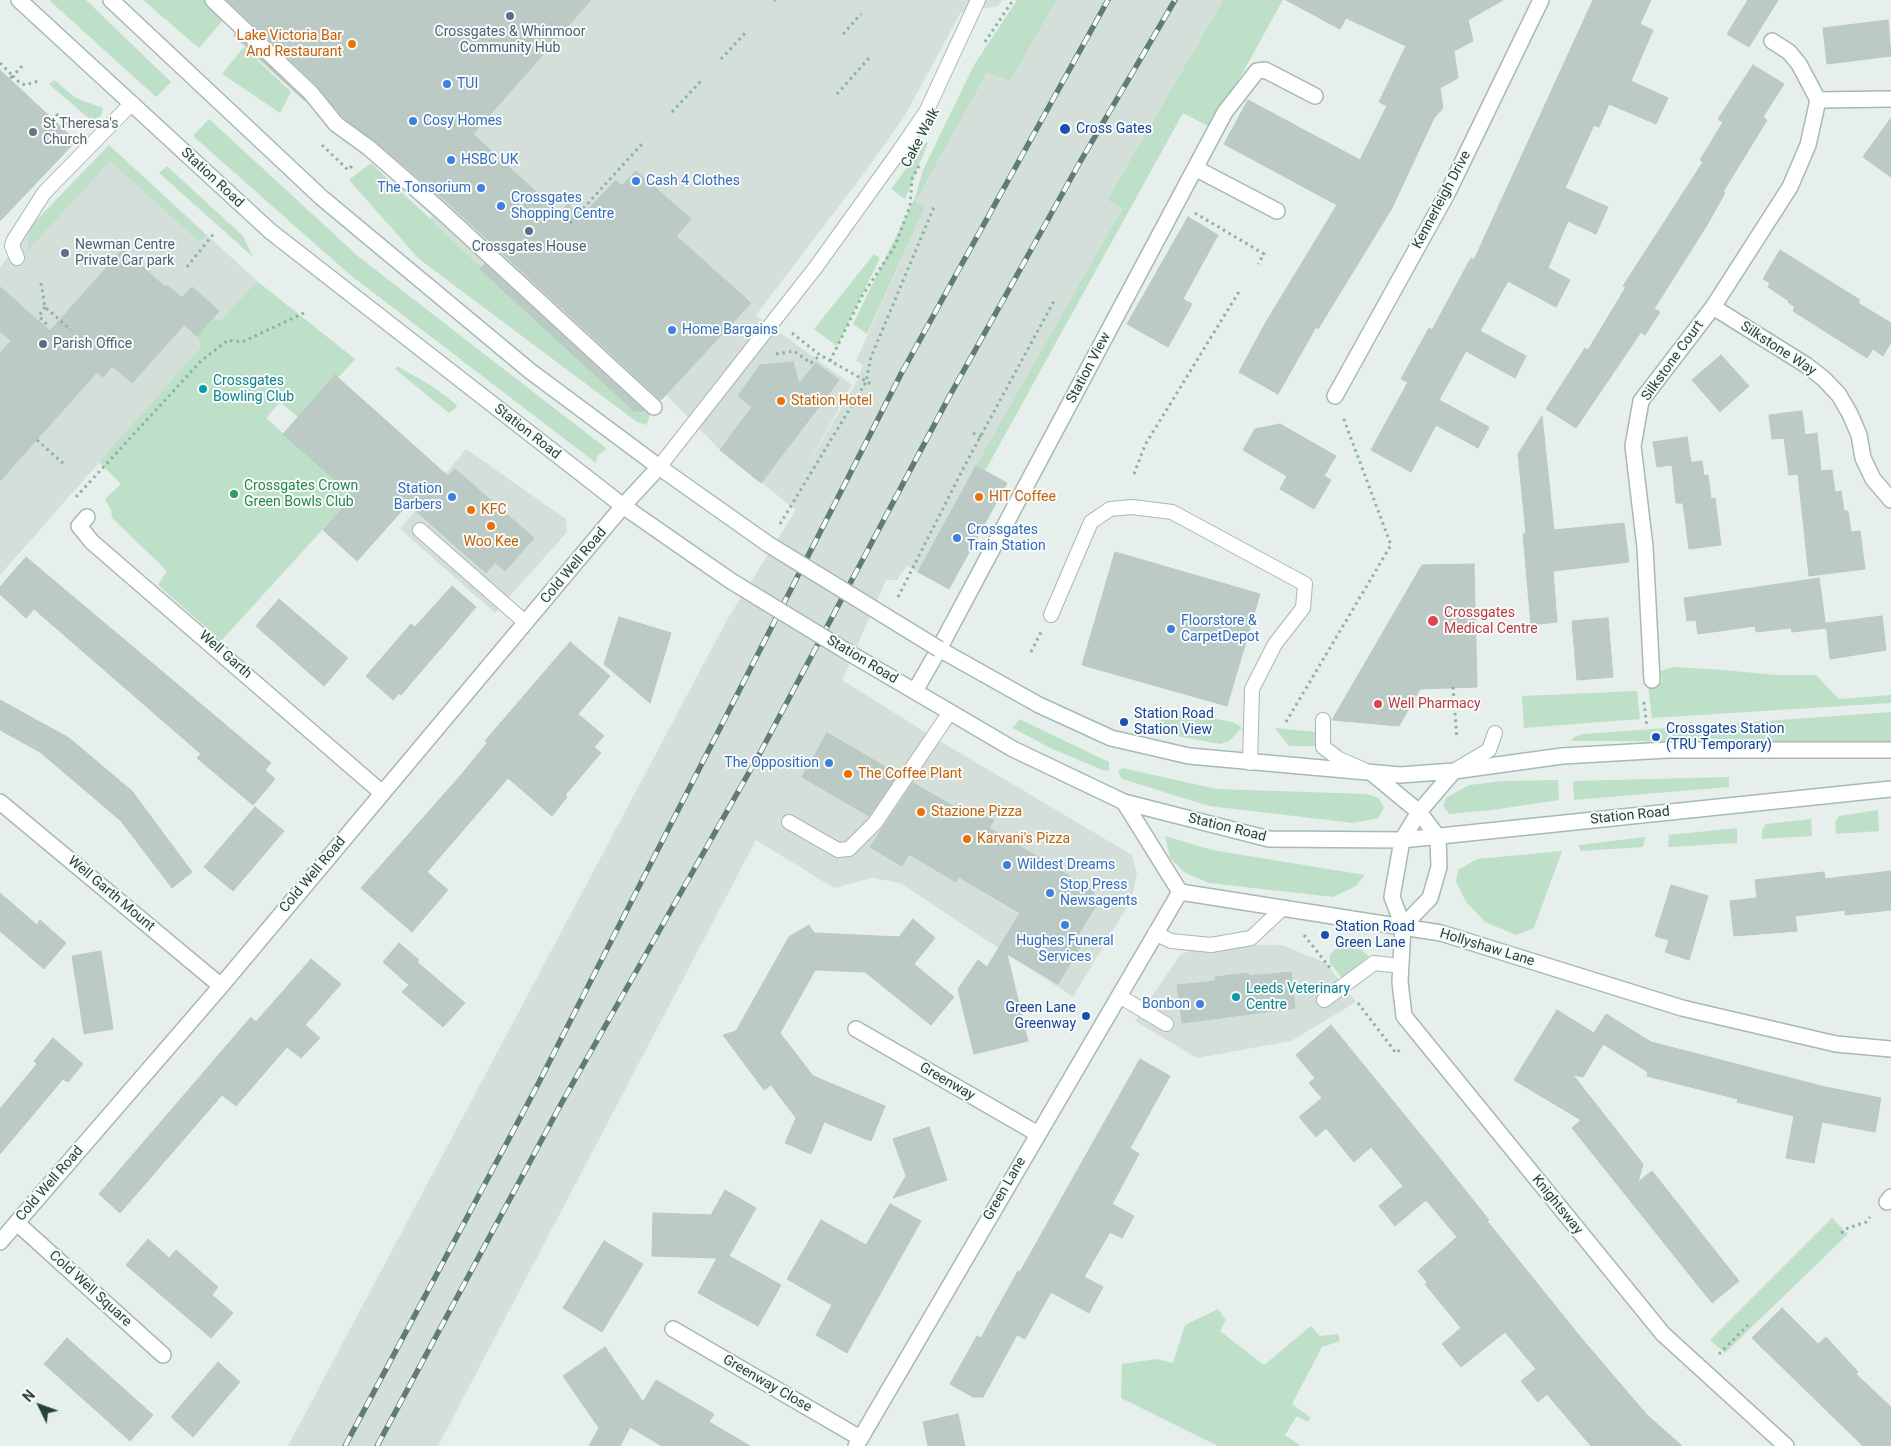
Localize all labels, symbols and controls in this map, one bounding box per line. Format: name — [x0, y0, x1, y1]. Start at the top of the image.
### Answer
marker: Crossgates & Whinmoor Community Hub — [504, 10, 516, 22]
place label: Crossgates & Whinmoor Community Hub — [435, 24, 585, 56]
place label: Lake Victoria Bar And Restaurant — [237, 28, 342, 60]
marker: Lake Victoria Bar And Restaurant — [346, 38, 358, 50]
place label: TUI — [457, 76, 478, 92]
marker: TUI — [441, 78, 453, 90]
street label: Cake Walk — [898, 105, 944, 171]
place label: Cosy Homes — [423, 113, 502, 129]
marker: Cosy Homes — [407, 115, 419, 127]
place label: St Theresa's Church — [43, 116, 118, 148]
place label: Cross Gates — [1076, 121, 1152, 137]
marker: Cross Gates — [1058, 122, 1072, 136]
marker: St Theresa's Church — [27, 126, 39, 138]
street label: Station Road — [177, 145, 247, 211]
street label: Kennerleigh Drive — [1409, 148, 1475, 252]
place label: HSBC UK — [461, 152, 518, 168]
marker: HSBC UK — [445, 154, 457, 166]
place label: Cash 4 Clothes — [646, 173, 740, 189]
marker: Cash 4 Clothes — [630, 175, 642, 187]
place label: The Tonsorium — [377, 180, 471, 196]
marker: The Tonsorium — [475, 182, 487, 194]
place label: Crossgates Shopping Centre — [511, 190, 614, 222]
marker: Crossgates Shopping Centre — [495, 200, 507, 212]
marker: Crossgates House — [523, 225, 535, 237]
place label: Newman Centre Private Car park — [75, 237, 175, 270]
place label: Crossgates House — [472, 239, 586, 255]
marker: Newman Centre Private Car park — [59, 247, 71, 259]
street label: Silkstone Court — [1638, 318, 1708, 404]
street label: Silkstone Way — [1737, 318, 1819, 380]
place label: Home Bargains — [682, 322, 778, 338]
marker: Home Bargains — [666, 324, 678, 336]
street label: Station View — [1063, 330, 1115, 406]
place label: Parish Office — [53, 336, 132, 352]
marker: Parish Office — [37, 338, 49, 350]
place label: Crossgates Bowling Club — [213, 373, 294, 406]
marker: Crossgates Bowling Club — [197, 383, 209, 395]
place label: Station Hotel — [791, 393, 872, 409]
marker: Station Hotel — [775, 395, 787, 407]
street label: Station Road — [490, 401, 564, 463]
place label: Crossgates Crown Green Bowls Club — [244, 478, 358, 511]
place label: Station Barbers — [394, 481, 442, 514]
marker: Crossgates Crown Green Bowls Club — [228, 488, 240, 500]
place label: HIT Coffee — [989, 489, 1056, 505]
marker: Station Barbers — [446, 491, 458, 503]
marker: HIT Coffee — [973, 491, 985, 503]
place label: KFC — [481, 502, 507, 518]
marker: KFC — [465, 504, 477, 516]
marker: Woo Kee — [485, 520, 497, 532]
place label: Crossgates Train Station — [967, 522, 1046, 554]
street label: Cold Well Road — [537, 525, 611, 607]
marker: Crossgates Train Station — [951, 532, 963, 544]
place label: Woo Kee — [463, 534, 519, 550]
place label: Crossgates Medical Centre — [1444, 605, 1538, 638]
place label: Floorstore & CarpetDepot — [1181, 613, 1259, 646]
marker: Crossgates Medical Centre — [1426, 614, 1440, 628]
marker: Floorstore & CarpetDepot — [1165, 623, 1177, 635]
street label: Well Garth — [195, 628, 255, 682]
street label: Station Road — [823, 632, 901, 688]
place label: Well Pharmacy — [1388, 696, 1481, 712]
marker: Well Pharmacy — [1372, 698, 1384, 710]
place label: Station Road Station View — [1134, 706, 1214, 739]
marker: Station Road Station View — [1118, 716, 1130, 728]
place label: Crossgates Station (TRU Temporary) — [1666, 721, 1785, 754]
marker: Crossgates Station (TRU Temporary) — [1650, 731, 1662, 743]
place label: The Opposition — [724, 755, 819, 771]
marker: The Opposition — [823, 757, 835, 769]
place label: The Coffee Plant — [858, 766, 962, 782]
marker: The Coffee Plant — [842, 768, 854, 780]
street label: Station Road — [1589, 803, 1671, 829]
place label: Stazione Pizza — [931, 804, 1022, 820]
marker: Stazione Pizza — [915, 806, 927, 818]
street label: Station Road — [1186, 810, 1268, 846]
place label: Karvani's Pizza — [977, 831, 1070, 847]
marker: Karvani's Pizza — [961, 833, 973, 845]
street label: Cold Well Road — [276, 834, 350, 916]
street label: Well Garth Mount — [64, 853, 158, 935]
place label: Wildest Dreams — [1017, 857, 1115, 873]
marker: Wildest Dreams — [1001, 859, 1013, 871]
place label: Stop Press Newsagents — [1060, 877, 1138, 910]
marker: Stop Press Newsagents — [1044, 887, 1056, 899]
marker: Hughes Funeral Services — [1059, 919, 1071, 931]
place label: Station Road Green Lane — [1335, 919, 1415, 952]
street label: Hollyshaw Lane — [1438, 926, 1536, 970]
marker: Station Road Green Lane — [1319, 929, 1331, 941]
place label: Hughes Funeral Services — [1016, 933, 1114, 966]
place label: Leeds Veterinary Centre — [1246, 981, 1350, 1014]
marker: Leeds Veterinary Centre — [1230, 991, 1242, 1003]
place label: Bonbon — [1142, 996, 1190, 1012]
marker: Bonbon — [1194, 998, 1206, 1010]
place label: Green Lane Greenway — [1005, 1000, 1076, 1032]
marker: Green Lane Greenway — [1080, 1010, 1092, 1022]
street label: Greenway — [916, 1059, 978, 1105]
street label: Cold Well Road — [13, 1143, 87, 1225]
street label: Green Lane — [980, 1154, 1030, 1224]
street label: Knightsway — [1528, 1172, 1586, 1238]
street label: Cold Well Square — [45, 1247, 135, 1331]
street label: Greenway Close — [719, 1352, 815, 1416]
north arrow — [15, 1381, 65, 1431]
text: N — [20, 1387, 38, 1405]

